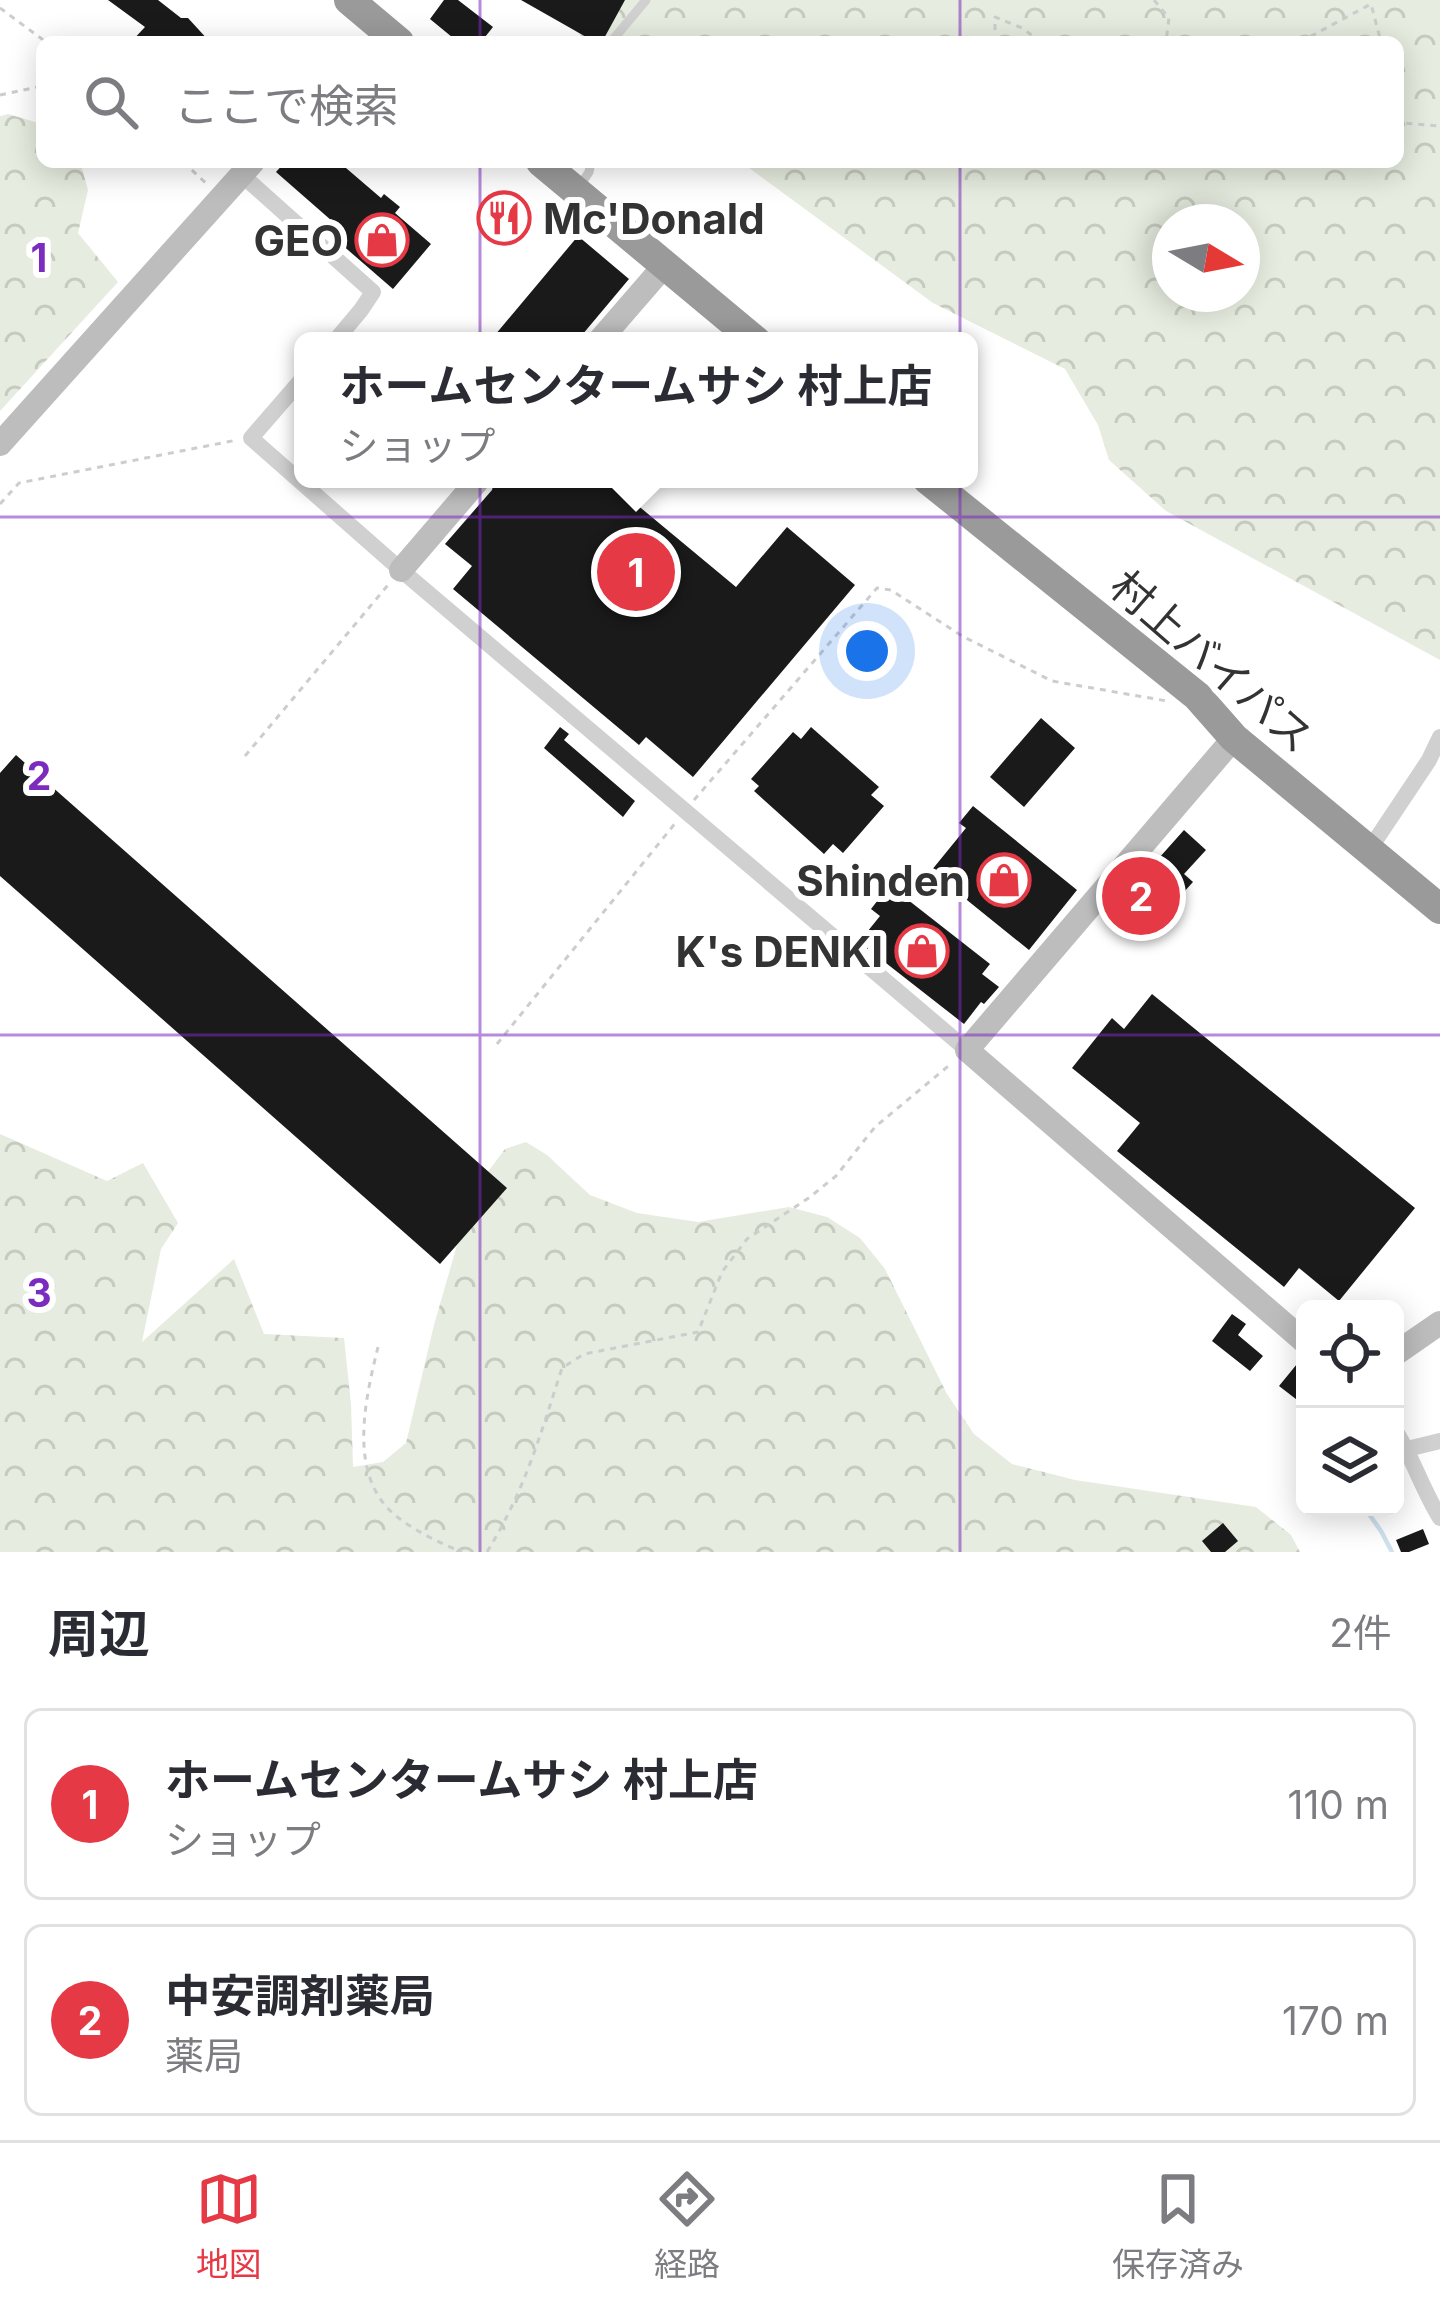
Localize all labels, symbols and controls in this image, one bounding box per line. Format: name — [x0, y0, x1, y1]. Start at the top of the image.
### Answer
search box — [36, 36, 1404, 168]
icon: search — [78, 69, 144, 135]
text: ここで検索 — [174, 78, 399, 133]
restaurant icon: Mc'Donald — [476, 190, 532, 246]
place label: Mc'Donald — [543, 193, 765, 244]
north arrow — [1152, 204, 1260, 312]
shop icon: GEO — [354, 212, 410, 268]
place label: GEO — [254, 215, 343, 266]
text: 1 — [31, 234, 47, 281]
popup — [294, 332, 978, 488]
text: ホームセンタームサシ 村上店 — [340, 358, 932, 413]
text: ショップ — [340, 422, 496, 469]
pin: 1 — [597, 527, 675, 617]
street label: 村上バイパス — [1100, 559, 1324, 763]
your location — [837, 621, 897, 681]
text: 2 — [27, 752, 51, 799]
pin: 2 — [1102, 851, 1180, 941]
shop icon: Shinden — [976, 852, 1032, 908]
place label: Shinden — [796, 855, 965, 906]
shop icon: K's DENKI — [894, 923, 950, 979]
place label: K's DENKI — [676, 926, 883, 977]
text: 3 — [26, 1269, 52, 1316]
map controls — [1296, 1300, 1404, 1516]
button: locate — [1296, 1300, 1404, 1408]
button: layers — [1296, 1408, 1404, 1516]
text: 周辺 — [48, 1603, 150, 1664]
text: 2件 — [1329, 1609, 1392, 1656]
text: ホームセンタームサシ 村上店 — [165, 1752, 758, 1807]
text: 1 — [82, 1781, 98, 1828]
text: 110 m — [1288, 1781, 1389, 1828]
text: ショップ — [165, 1816, 321, 1863]
text: 中安調剤薬局 — [165, 1968, 435, 2023]
text: 2 — [78, 1997, 102, 2044]
text: 170 m — [1282, 1997, 1389, 2044]
text: 薬局 — [165, 2032, 243, 2079]
tab: 地図 — [196, 2166, 262, 2286]
tab: 経路 — [654, 2166, 720, 2286]
tab: 保存済み — [1112, 2166, 1244, 2286]

